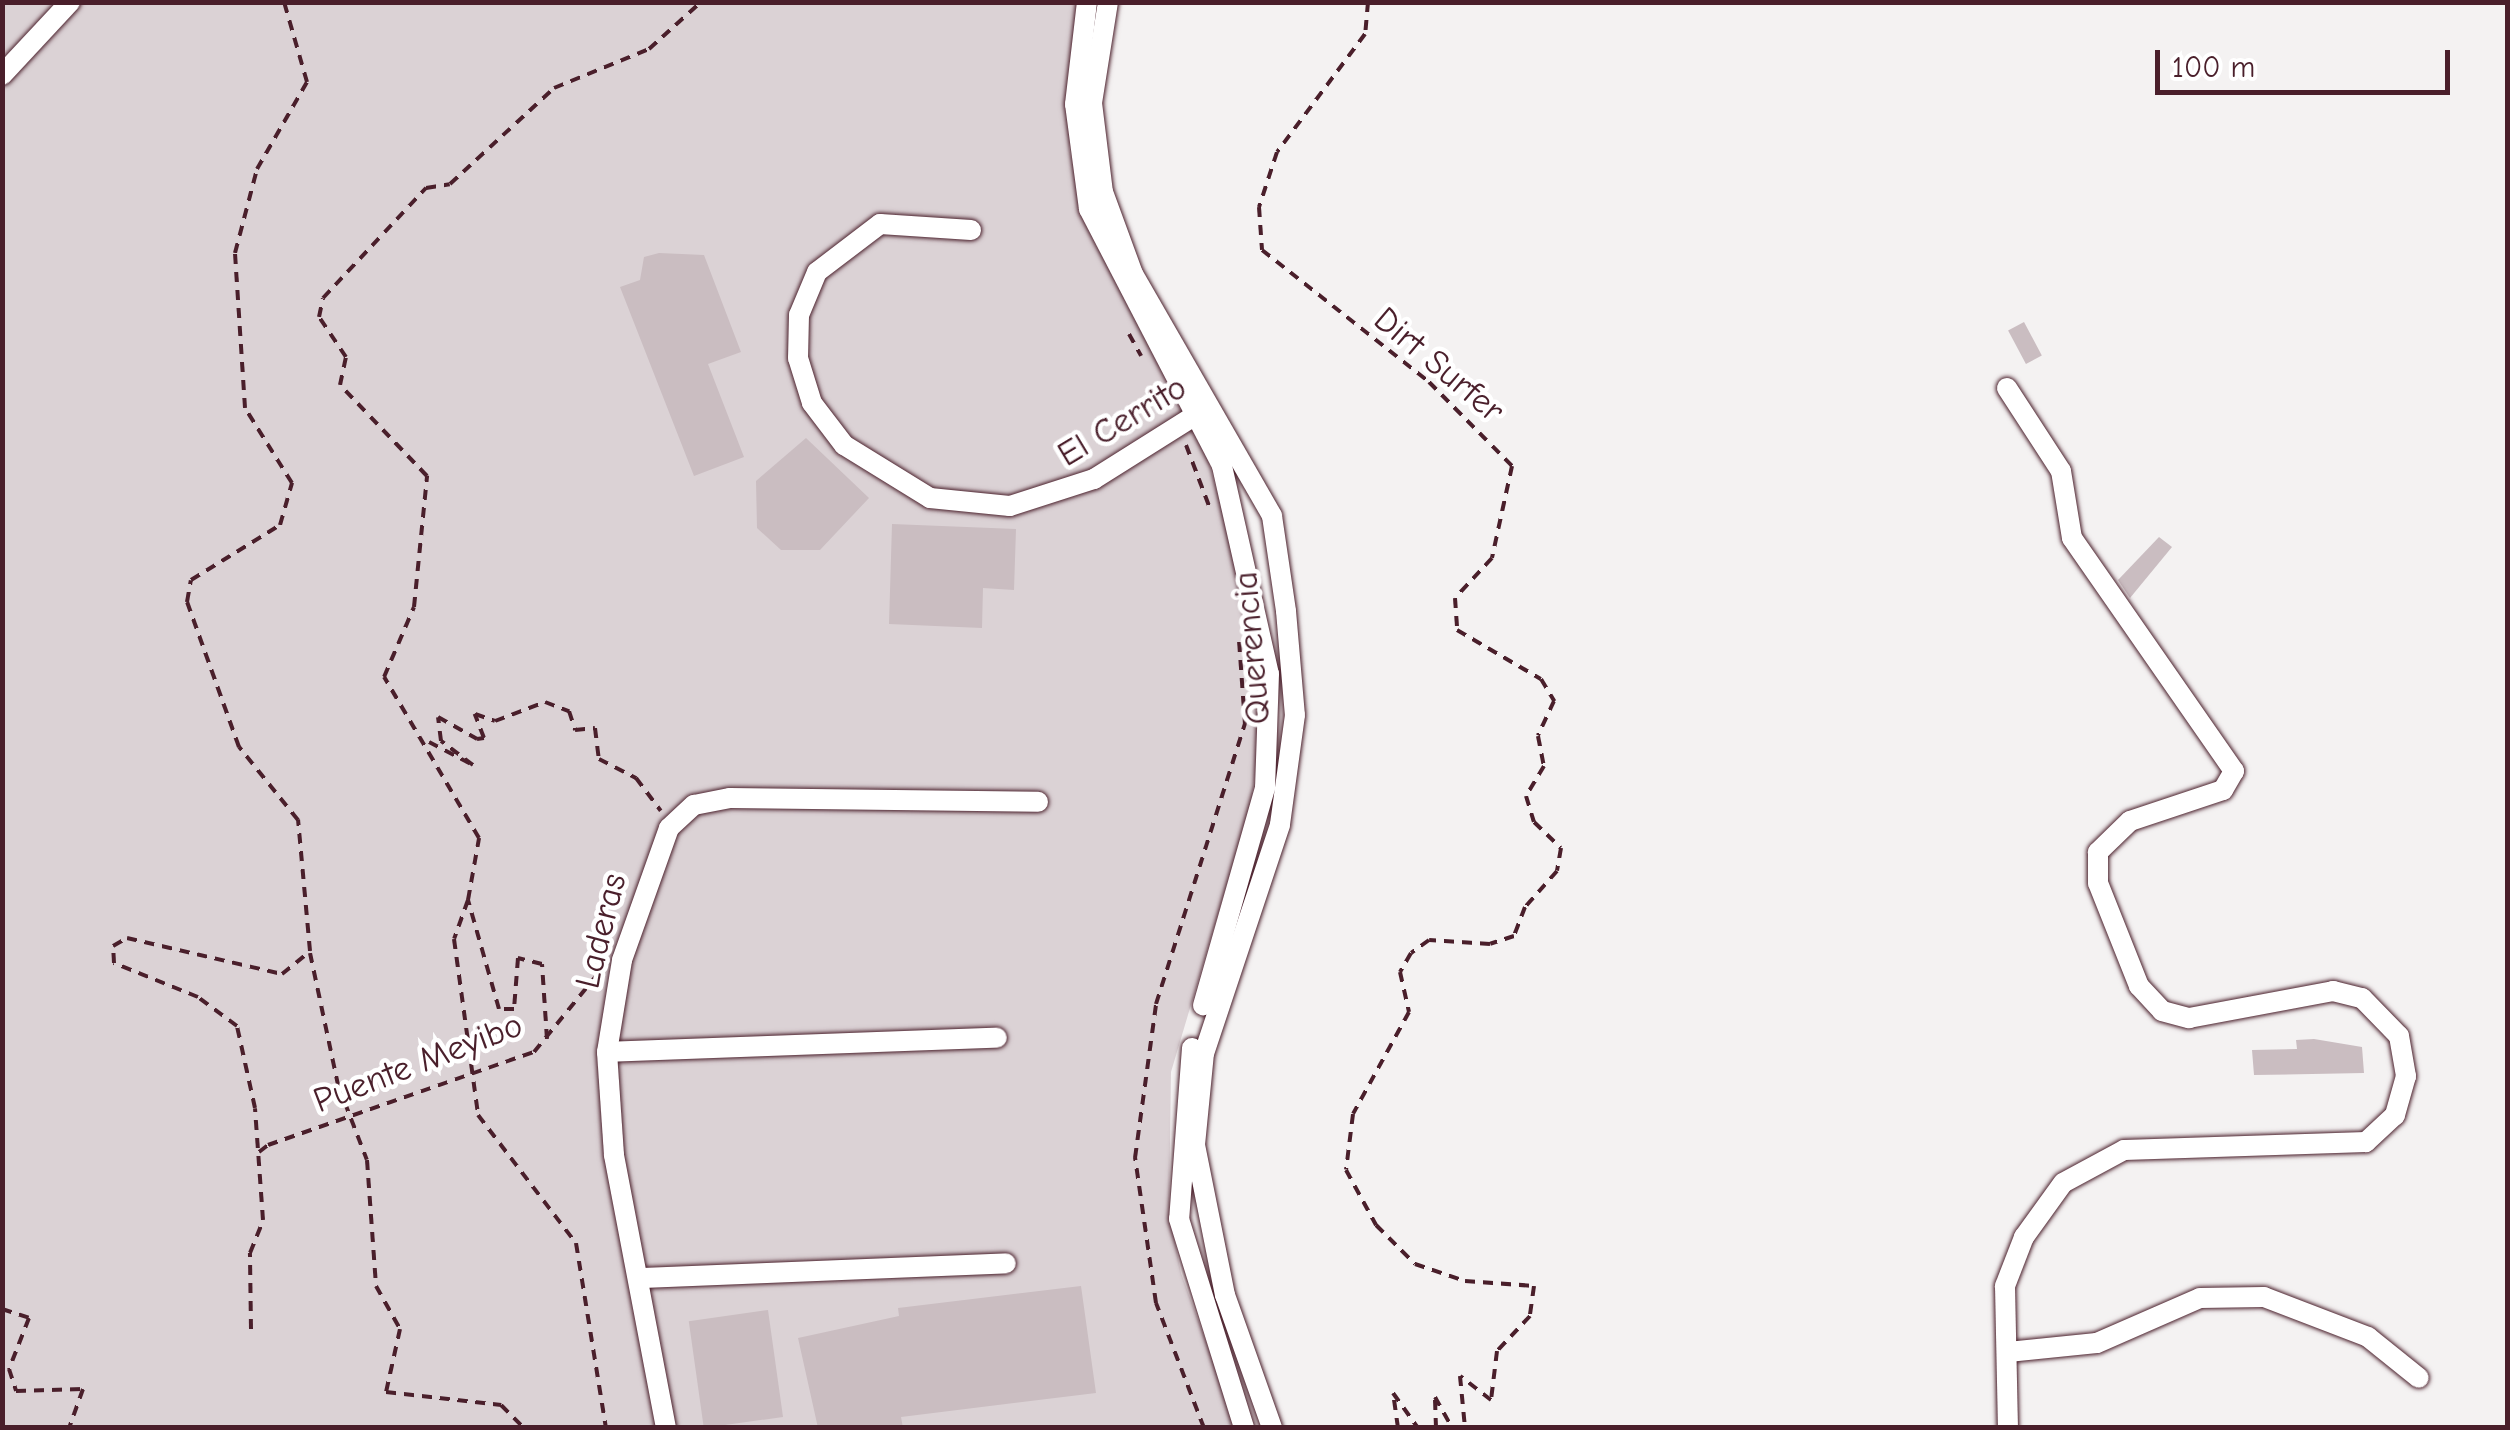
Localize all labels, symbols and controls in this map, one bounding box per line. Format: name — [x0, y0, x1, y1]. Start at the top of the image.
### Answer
scale bar — [2160, 30, 2455, 92]
text: 100 m — [2172, 50, 2255, 85]
street label: Dirt Surfer — [1365, 298, 1513, 432]
street label: El Cerrito — [1050, 366, 1194, 476]
street label: Querencia — [1224, 570, 1280, 726]
street label: Laderas — [566, 869, 636, 993]
street label: Puente Meyibo — [308, 1004, 528, 1122]

